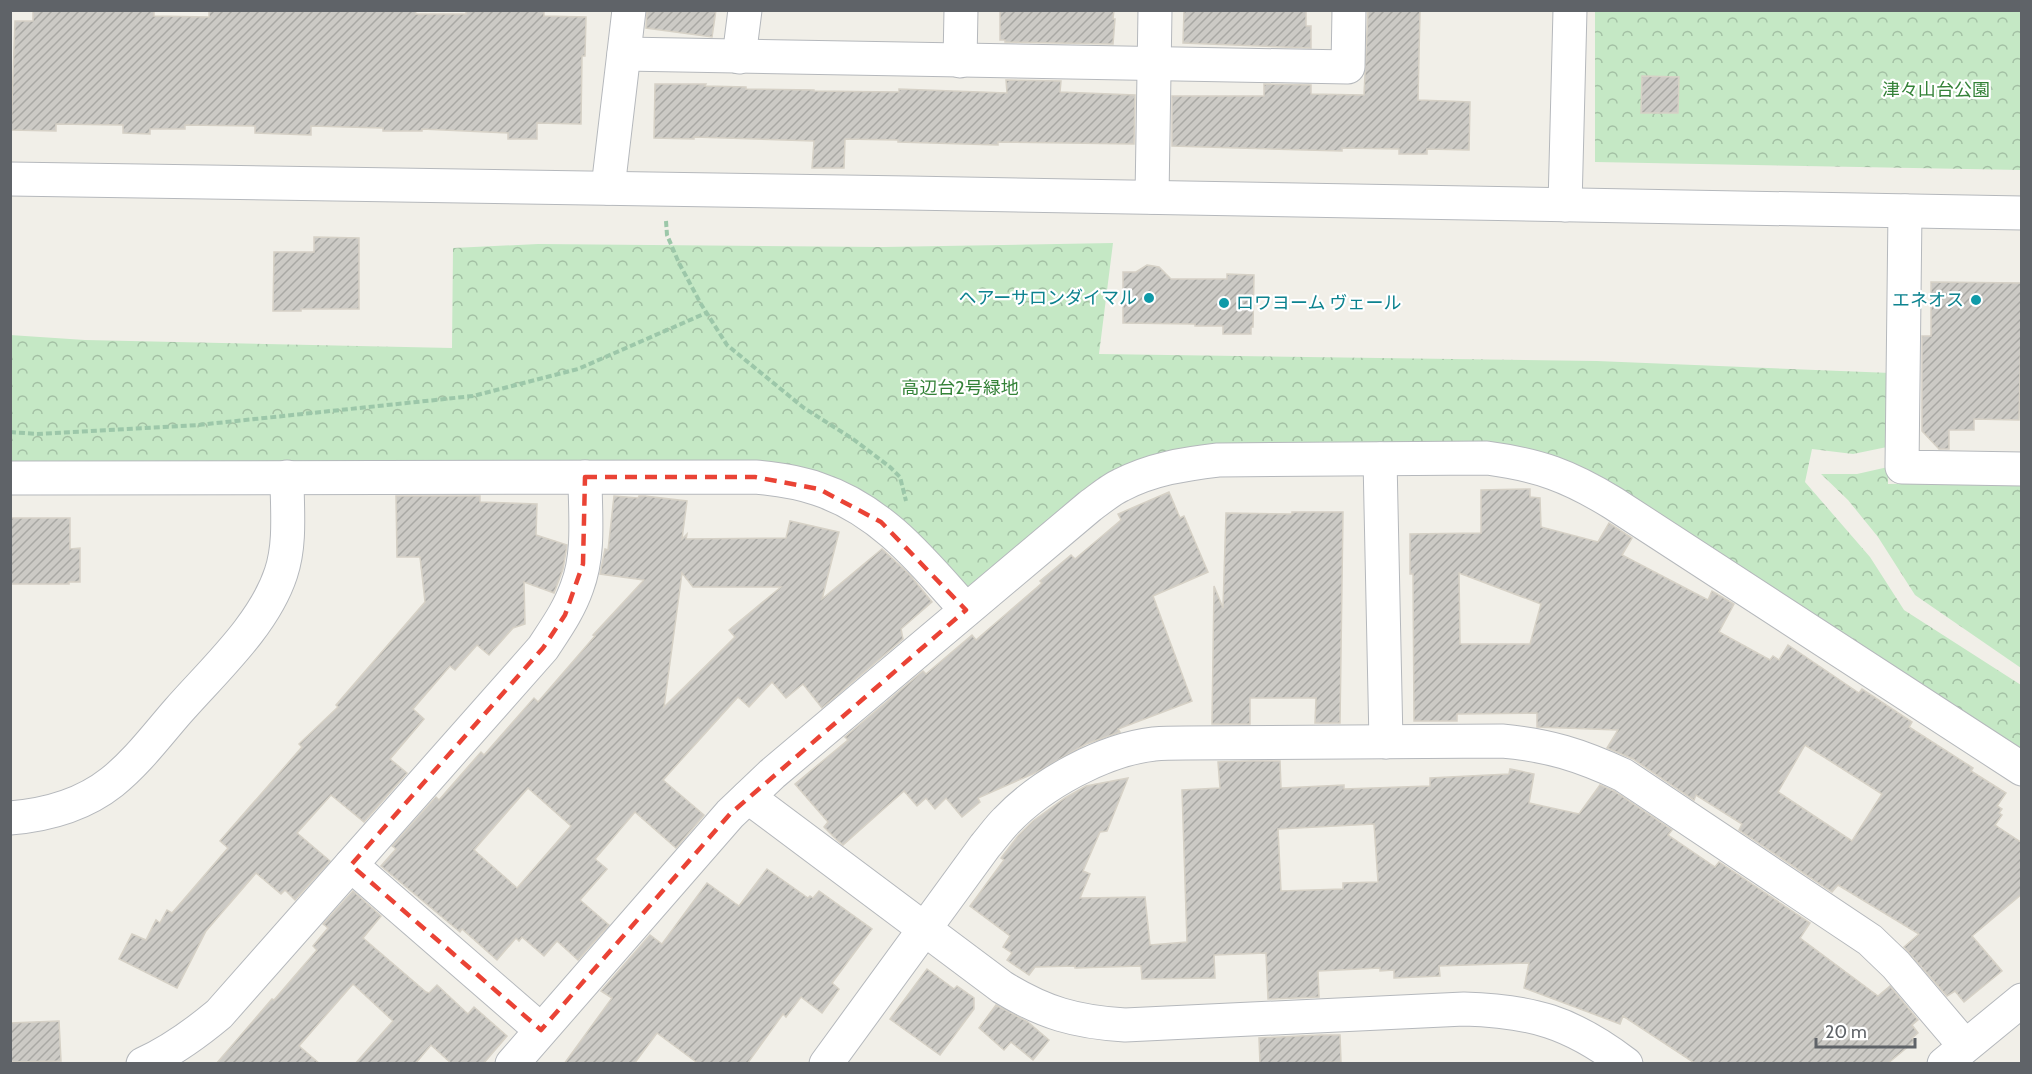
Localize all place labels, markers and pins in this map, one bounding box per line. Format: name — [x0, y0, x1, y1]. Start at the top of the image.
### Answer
place label: ヘアーサロンダイマル — [958, 287, 1137, 309]
place label: エネオス — [1892, 289, 1964, 311]
marker: ヘアーサロンダイマル — [1142, 291, 1156, 305]
place label: ロワヨーム ヴェール — [1236, 292, 1402, 314]
marker: エネオス — [1969, 293, 1983, 307]
marker: ロワヨーム ヴェール — [1217, 296, 1231, 310]

